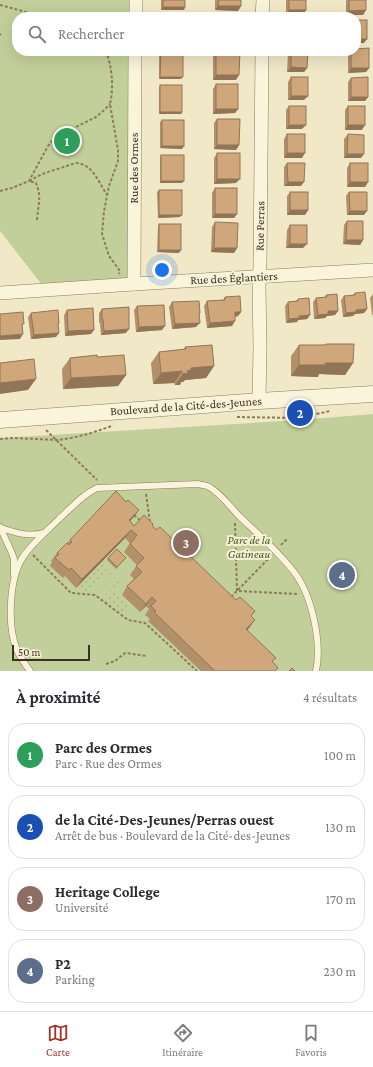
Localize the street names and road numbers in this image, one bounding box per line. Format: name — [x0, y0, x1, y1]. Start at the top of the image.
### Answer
street label: Rue des Ormes — [127, 132, 141, 203]
street label: Rue Perras — [253, 201, 267, 251]
street label: Rue des Églantiers — [190, 269, 278, 287]
street label: Boulevard de la Cité-des-Jeunes — [110, 394, 263, 418]

